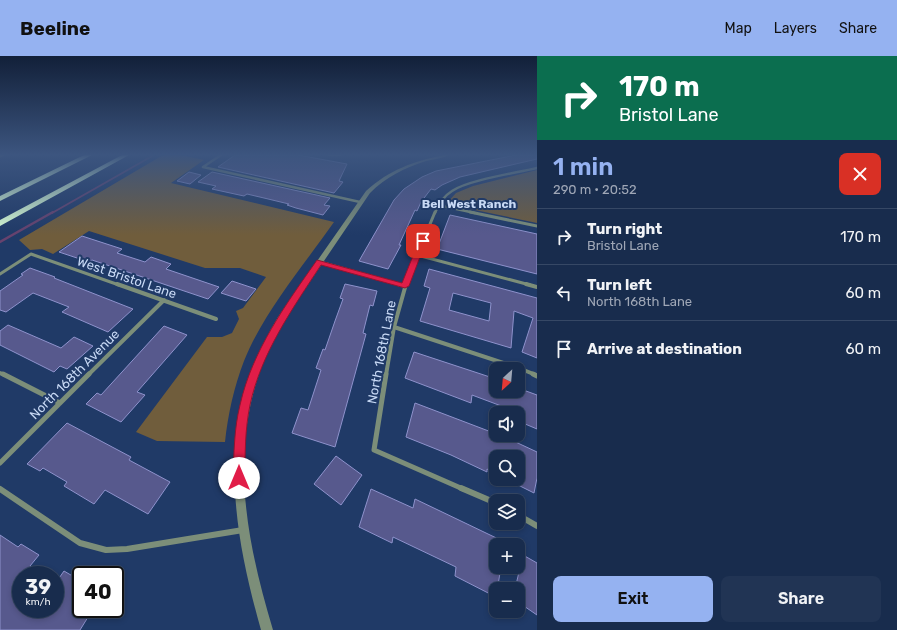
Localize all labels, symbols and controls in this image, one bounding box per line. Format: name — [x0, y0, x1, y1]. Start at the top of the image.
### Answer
text: Beeline — [20, 17, 90, 40]
text: Map — [725, 20, 752, 37]
text: Layers — [774, 20, 817, 37]
text: Share — [839, 20, 877, 37]
text: 170 m — [619, 70, 700, 103]
icon: right — [553, 72, 605, 124]
text: Bristol Lane — [619, 104, 719, 126]
text: 1 min — [553, 153, 613, 181]
button: close — [839, 153, 881, 195]
text: 290 m · 20:52 — [553, 182, 637, 197]
district label: Bell West Ranch — [422, 197, 516, 211]
text: Turn right — [587, 220, 662, 238]
pin — [406, 224, 440, 258]
icon: right — [553, 226, 575, 248]
text: 170 m — [840, 228, 881, 246]
icon: arrive — [412, 230, 434, 252]
text: Bristol Lane — [587, 238, 659, 253]
street label: West Bristol Lane — [75, 253, 179, 302]
text: Turn left — [587, 276, 652, 294]
icon: left — [553, 282, 575, 304]
text: 60 m — [845, 284, 881, 302]
text: North 168th Lane — [587, 294, 692, 309]
street label: North 168th Lane — [364, 299, 399, 405]
street label: North 168th Avenue — [26, 326, 122, 422]
icon: arrive — [553, 338, 575, 360]
text: Arrive at destination — [587, 340, 742, 358]
text: 60 m — [845, 340, 881, 358]
north arrow — [489, 362, 525, 398]
map controls — [489, 362, 525, 618]
button: sound — [489, 406, 525, 442]
button: search — [489, 450, 525, 486]
position arrow — [218, 457, 260, 499]
button: layers — [489, 494, 525, 530]
button: + — [489, 538, 525, 574]
speed limit sign: 40 — [72, 566, 124, 618]
text: 39 — [25, 575, 51, 599]
button: Exit — [553, 576, 713, 622]
button: Share — [721, 576, 881, 622]
button: − — [489, 582, 525, 618]
text: km/h — [26, 596, 50, 608]

